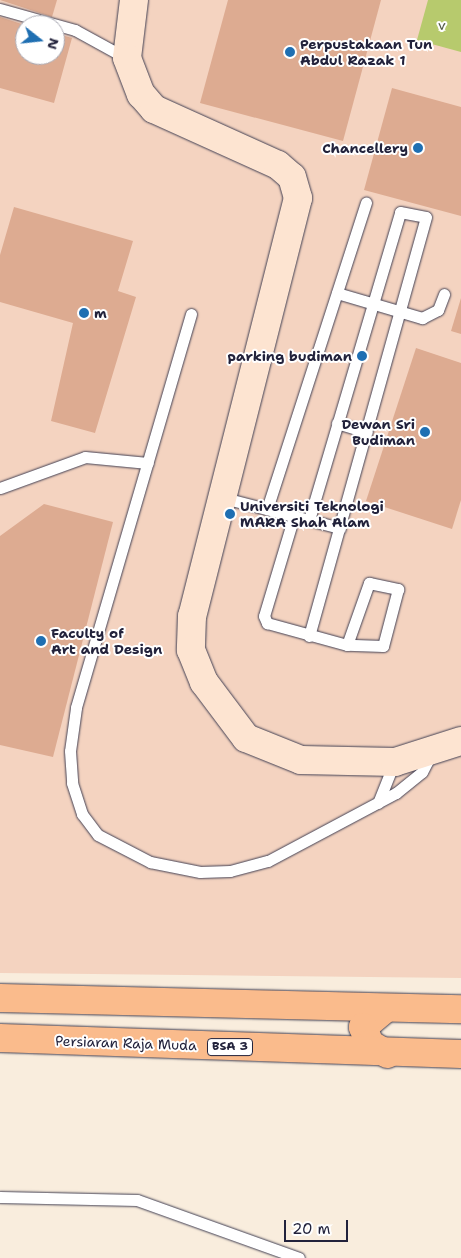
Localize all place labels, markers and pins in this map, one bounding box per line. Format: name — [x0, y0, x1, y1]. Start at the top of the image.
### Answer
place label: Perpustakaan Tun Abdul Razak 1 — [300, 36, 432, 68]
marker: Perpustakaan Tun Abdul Razak 1 — [284, 46, 296, 58]
place label: Chancellery — [322, 140, 408, 156]
marker: Chancellery — [412, 142, 424, 154]
place label: m — [94, 305, 107, 321]
marker: m — [78, 307, 90, 319]
place label: parking budiman — [228, 348, 352, 364]
marker: parking budiman — [356, 350, 368, 362]
place label: Dewan Sri Budiman — [341, 416, 415, 448]
marker: Dewan Sri Budiman — [419, 426, 431, 438]
place label: Universiti Teknologi MARA Shah Alam — [240, 498, 384, 530]
marker: Universiti Teknologi MARA Shah Alam — [224, 508, 236, 520]
place label: Faculty of Art and Design — [51, 625, 162, 658]
marker: Faculty of Art and Design — [35, 635, 47, 647]

